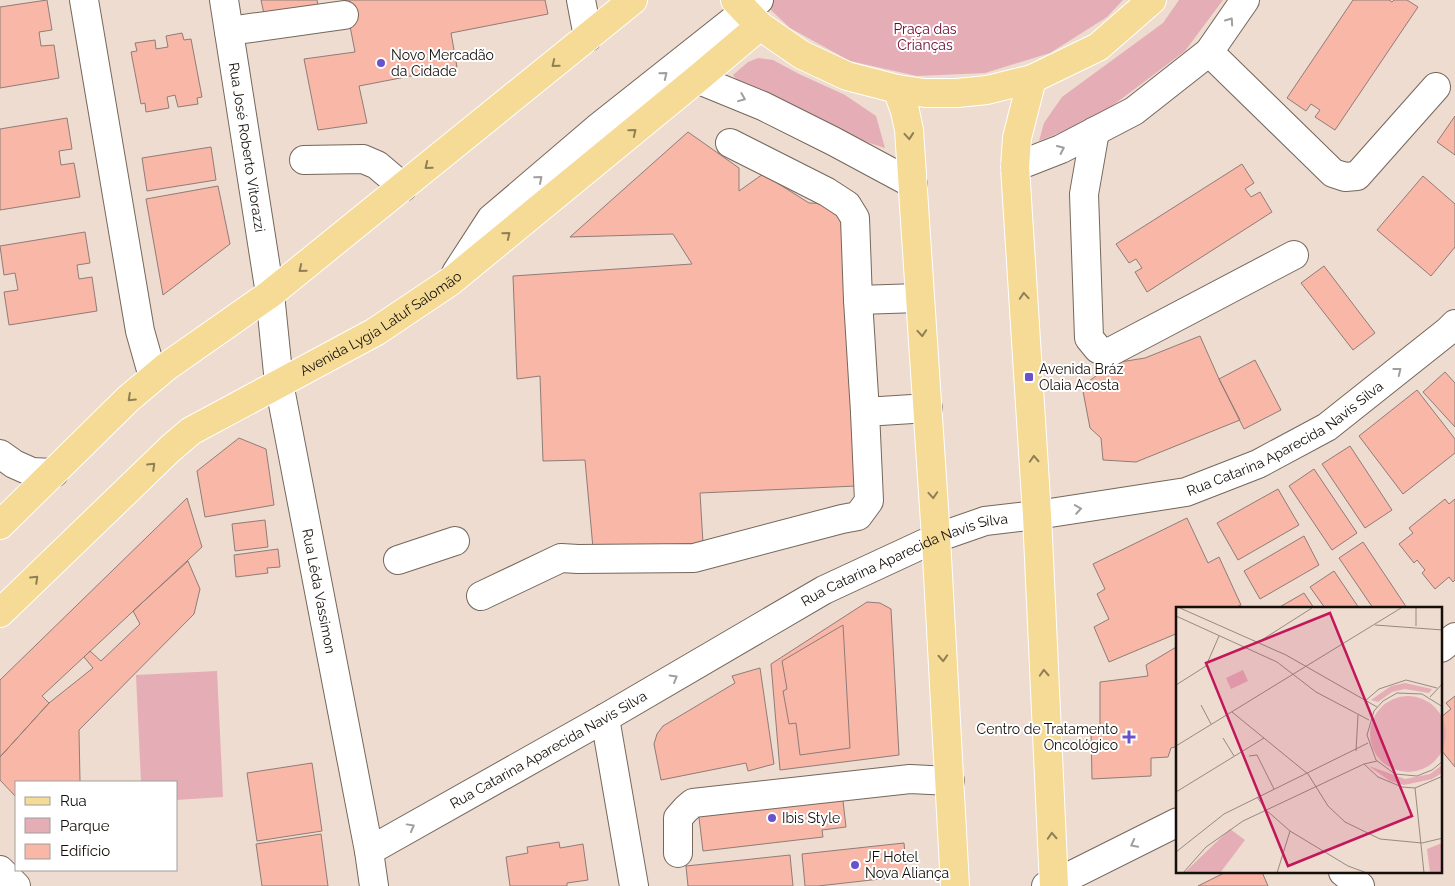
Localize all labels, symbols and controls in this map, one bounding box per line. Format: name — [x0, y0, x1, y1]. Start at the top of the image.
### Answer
one-way arrow — [1224, 18, 1233, 27]
park label: Praça das Crianças — [893, 21, 957, 53]
place label: Novo Mercadão da Cidade — [391, 47, 494, 79]
marker: Novo Mercadão da Cidade — [375, 57, 387, 69]
one-way arrow — [551, 58, 560, 67]
street label: Rua José Roberto Vitorazzi — [226, 61, 268, 233]
one-way arrow — [658, 73, 667, 81]
one-way arrow — [737, 92, 746, 102]
one-way arrow — [627, 129, 636, 138]
one-way arrow — [903, 133, 914, 141]
one-way arrow — [1056, 145, 1065, 155]
one-way arrow — [425, 161, 434, 170]
one-way arrow — [533, 176, 542, 184]
one-way arrow — [501, 233, 510, 241]
one-way arrow — [299, 263, 308, 271]
street label: Avenida Lygia Latuf Salomão — [297, 268, 465, 379]
one-way arrow — [1018, 292, 1029, 300]
one-way arrow — [916, 330, 927, 338]
place label: Avenida Bráz Olaia Acosta — [1039, 361, 1123, 393]
one-way arrow — [1392, 369, 1401, 377]
marker: Avenida Bráz Olaia Acosta — [1023, 371, 1035, 383]
street label: Rua Catarina Aparecida Navis Silva — [1184, 378, 1386, 499]
one-way arrow — [127, 392, 136, 401]
one-way arrow — [1028, 454, 1039, 462]
one-way arrow — [146, 463, 155, 472]
one-way arrow — [928, 492, 939, 500]
one-way arrow — [1074, 504, 1082, 514]
street label: Rua Catarina Aparecida Navis Silva — [798, 510, 1009, 610]
street label: Rua Lêda Vassimon — [299, 527, 339, 655]
one-way arrow — [29, 576, 38, 585]
inset map — [1176, 607, 1442, 874]
one-way arrow — [938, 654, 949, 662]
one-way arrow — [1039, 669, 1050, 677]
one-way arrow — [669, 674, 678, 684]
street label: Rua Catarina Aparecida Navis Silva — [447, 687, 649, 812]
place label: Centro de Tratamento Oncológico — [977, 721, 1118, 753]
marker: Centro de Tratamento Oncológico — [1122, 730, 1136, 744]
legend — [15, 781, 178, 871]
text: Rua — [60, 792, 87, 810]
place label: Ibis Style — [782, 810, 840, 826]
marker: Ibis Style — [766, 812, 778, 824]
text: Parque — [60, 817, 110, 835]
one-way arrow — [406, 823, 415, 833]
one-way arrow — [1047, 831, 1057, 839]
one-way arrow — [1130, 838, 1139, 848]
text: Edifício — [60, 842, 110, 860]
place label: JF Hotel Nova Aliança — [865, 849, 949, 881]
marker: JF Hotel Nova Aliança — [849, 859, 861, 871]

